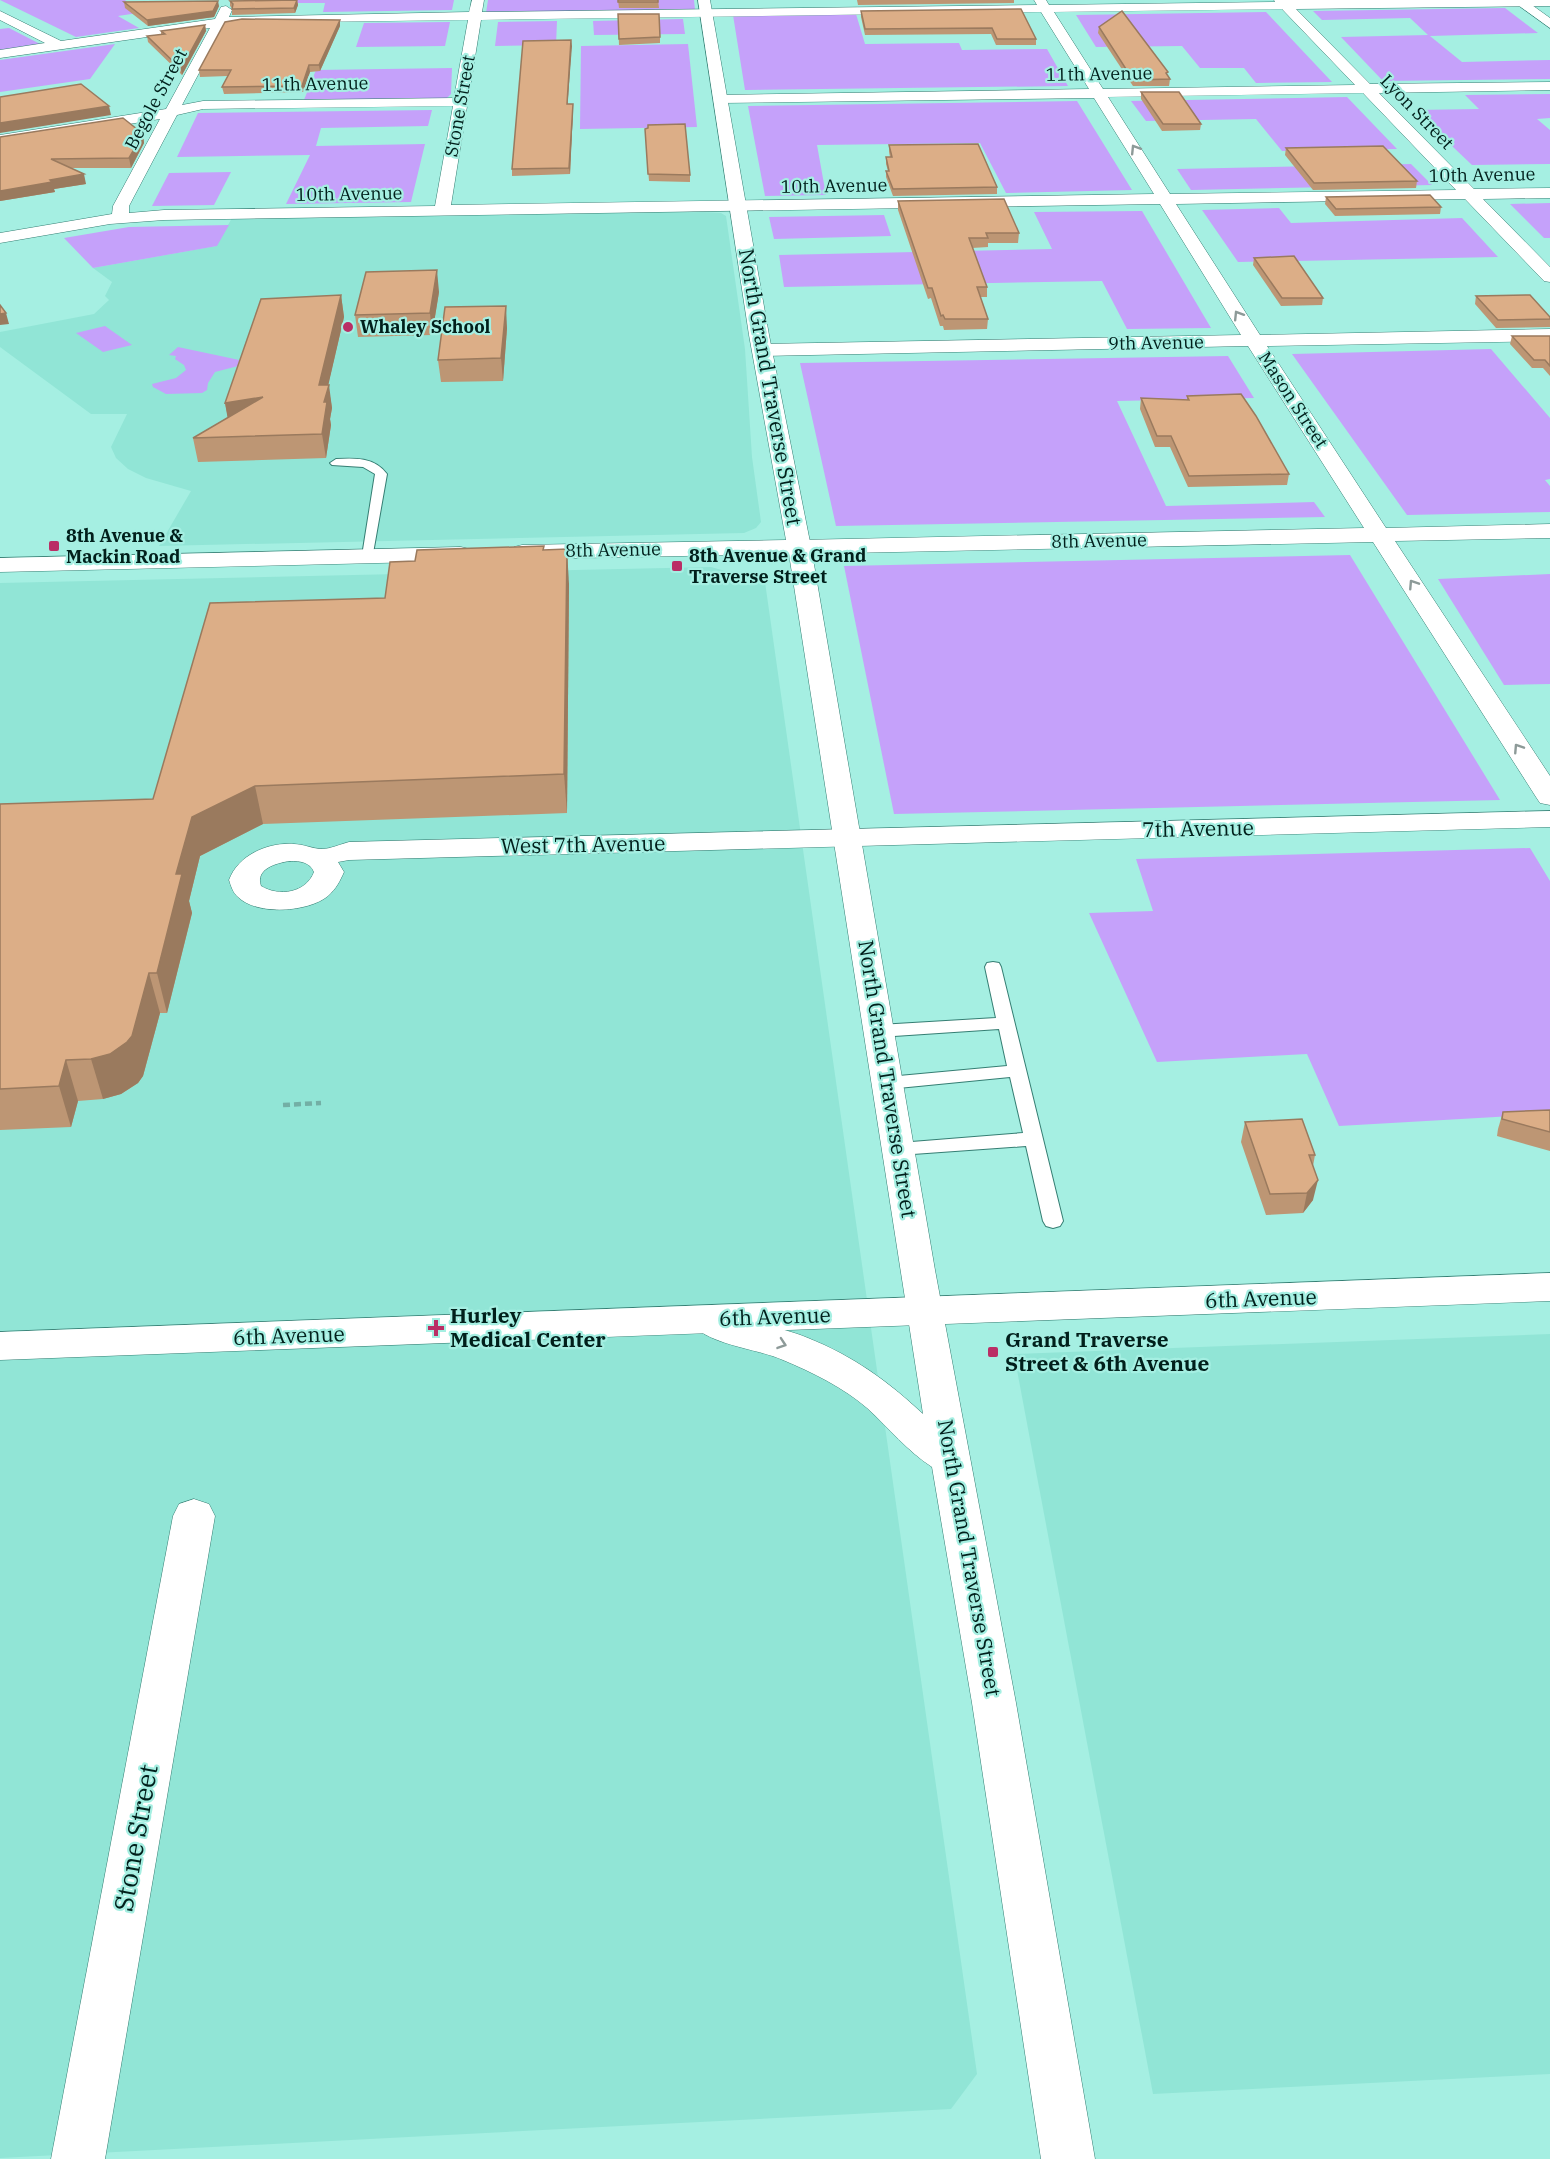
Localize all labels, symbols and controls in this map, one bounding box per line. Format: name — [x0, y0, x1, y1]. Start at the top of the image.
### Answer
street label: Begole Street — [119, 44, 192, 153]
street label: Stone Street — [439, 53, 480, 159]
street label: 11th Avenue — [1045, 61, 1153, 86]
street label: Lyon Street — [1376, 69, 1459, 154]
street label: 11th Avenue — [261, 71, 369, 96]
one-way arrow — [1130, 145, 1142, 155]
street label: 10th Avenue — [1428, 162, 1536, 187]
street label: 10th Avenue — [780, 173, 888, 198]
street label: 10th Avenue — [295, 181, 403, 206]
street label: North Grand Traverse Street — [733, 246, 809, 527]
one-way arrow — [1233, 311, 1245, 321]
place label: Whaley School — [360, 315, 491, 338]
marker: Whaley School — [341, 320, 355, 334]
street label: 9th Avenue — [1108, 330, 1204, 355]
street label: Mason Street — [1254, 347, 1333, 452]
place label: 8th Avenue & Mackin Road — [66, 524, 183, 568]
street label: 8th Avenue — [1051, 528, 1147, 553]
street label: 8th Avenue — [565, 537, 661, 562]
marker: 8th Avenue & Mackin Road — [47, 539, 61, 553]
place label: 8th Avenue & Grand Traverse Street — [689, 544, 867, 588]
marker: 8th Avenue & Grand Traverse Street — [670, 559, 684, 573]
one-way arrow — [1408, 580, 1420, 590]
one-way arrow — [1514, 744, 1526, 754]
street label: 7th Avenue — [1142, 813, 1254, 843]
street label: West 7th Avenue — [500, 829, 666, 859]
street label: North Grand Traverse Street — [852, 938, 924, 1220]
street label: 6th Avenue — [1205, 1282, 1317, 1314]
street label: 6th Avenue — [719, 1300, 831, 1332]
place label: Hurley Medical Center — [450, 1301, 606, 1353]
street label: 6th Avenue — [233, 1319, 345, 1351]
marker: Hurley Medical Center — [427, 1319, 445, 1337]
place label: Grand Traverse Street & 6th Avenue — [1005, 1325, 1209, 1377]
one-way arrow — [777, 1337, 787, 1350]
marker: Grand Traverse Street & 6th Avenue — [986, 1345, 1000, 1359]
street label: North Grand Traverse Street — [932, 1417, 1008, 1698]
street label: Stone Street — [105, 1762, 165, 1914]

